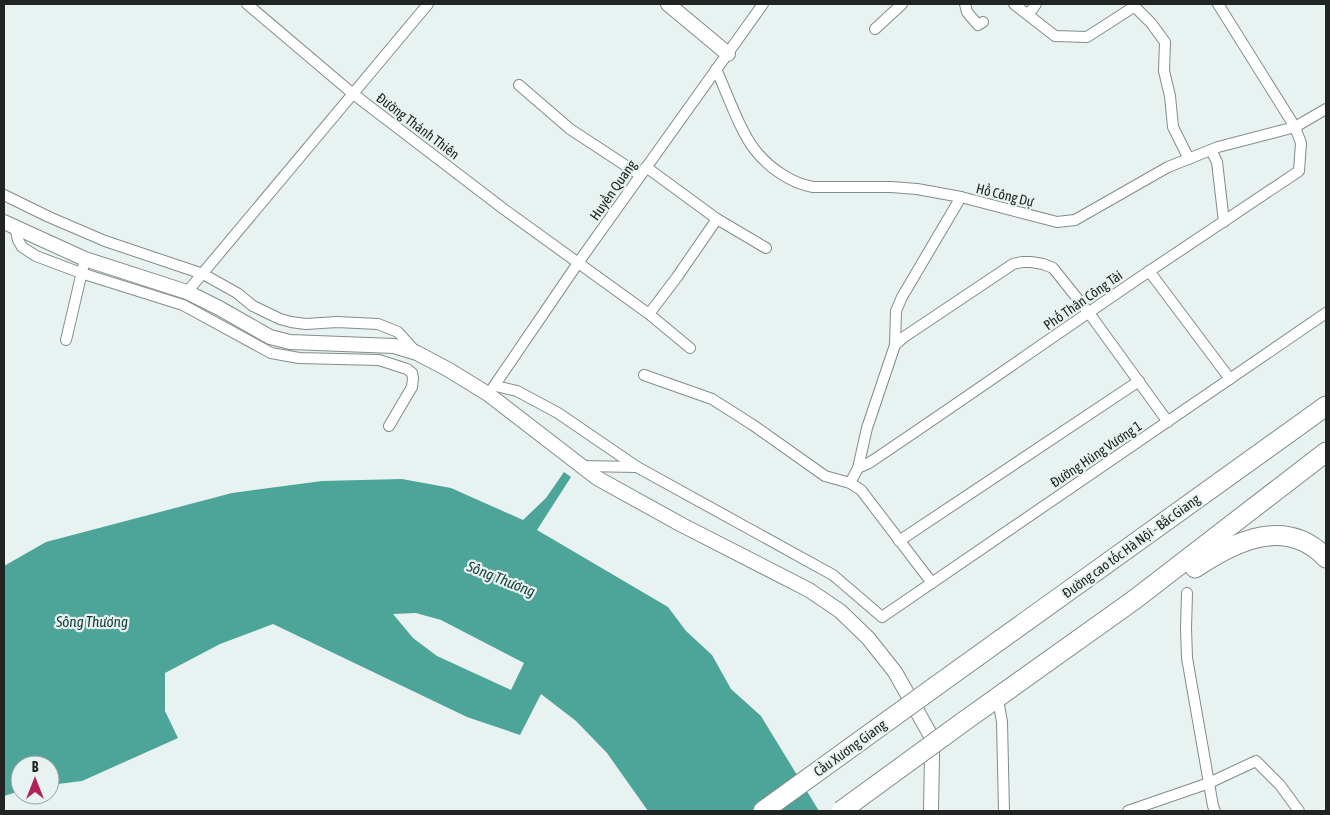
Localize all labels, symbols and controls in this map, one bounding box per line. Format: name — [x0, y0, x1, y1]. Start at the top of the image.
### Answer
street label: Đường Thánh Thiên — [373, 90, 463, 162]
street label: Huyền Quang — [586, 156, 640, 223]
street label: Hồ Công Dự — [975, 179, 1036, 210]
street label: Phố Thân Công Tài — [1040, 266, 1125, 333]
street label: Đường Hùng Vương 1 — [1047, 417, 1145, 491]
street label: Đường cao tốc Hà Nội - Bắc Giang — [1059, 490, 1203, 601]
water label: Sông Thương — [464, 557, 538, 600]
water label: Sông Thương — [55, 613, 128, 630]
street label: Cầu Xương Giang — [810, 715, 889, 780]
north arrow — [10, 755, 60, 805]
text: B — [32, 759, 39, 775]

